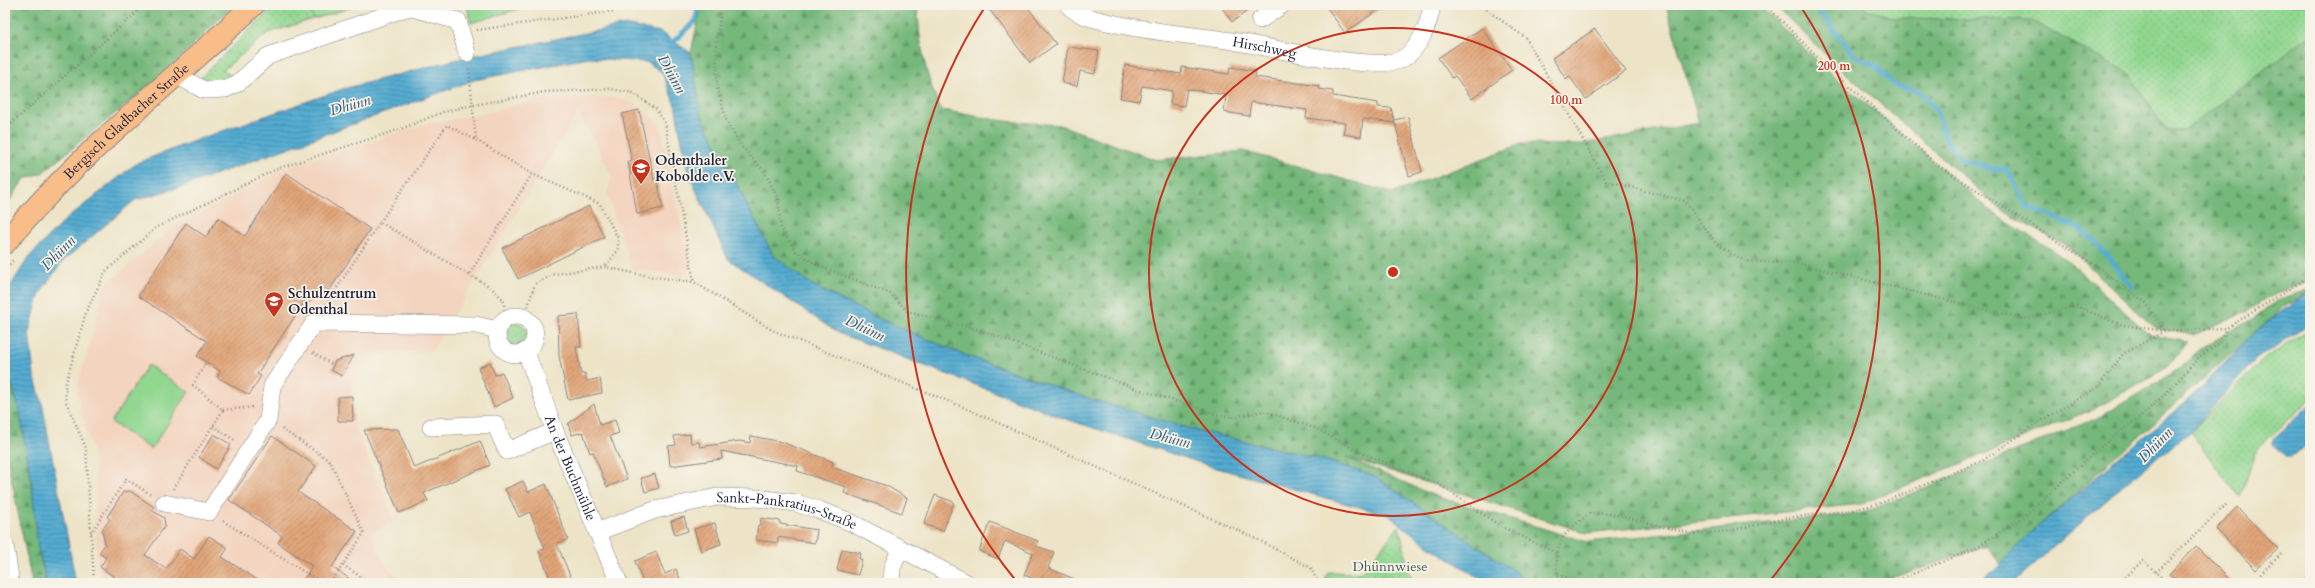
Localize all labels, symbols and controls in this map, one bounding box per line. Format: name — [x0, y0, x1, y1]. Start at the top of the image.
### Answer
street label: Hirschweg — [1231, 32, 1298, 63]
water label: Dhünn — [653, 51, 691, 98]
text: 200 m — [1818, 58, 1851, 74]
street label: Bergisch Gladbacher Straße — [59, 59, 193, 184]
water label: Dhünn — [327, 89, 373, 120]
text: 100 m — [1550, 92, 1583, 108]
place label: Odenthaler Kobolde e.V. — [655, 151, 735, 186]
school or university icon: Odenthaler Kobolde e.V. — [630, 157, 652, 185]
water label: Dhünn — [36, 231, 80, 275]
centre of rings — [1386, 265, 1400, 279]
place label: Schulzentrum Odenthal — [288, 284, 376, 319]
school or university icon: Schulzentrum Odenthal — [263, 290, 285, 318]
water label: Dhünn — [842, 310, 889, 346]
street label: An der Buchmühle — [540, 412, 601, 524]
water label: Dhünn — [1148, 423, 1193, 453]
water label: Dhünn — [2133, 423, 2177, 467]
street label: Sankt-Pankratius-Straße — [716, 488, 861, 534]
park label: Dhünnwiese — [1352, 557, 1428, 576]

